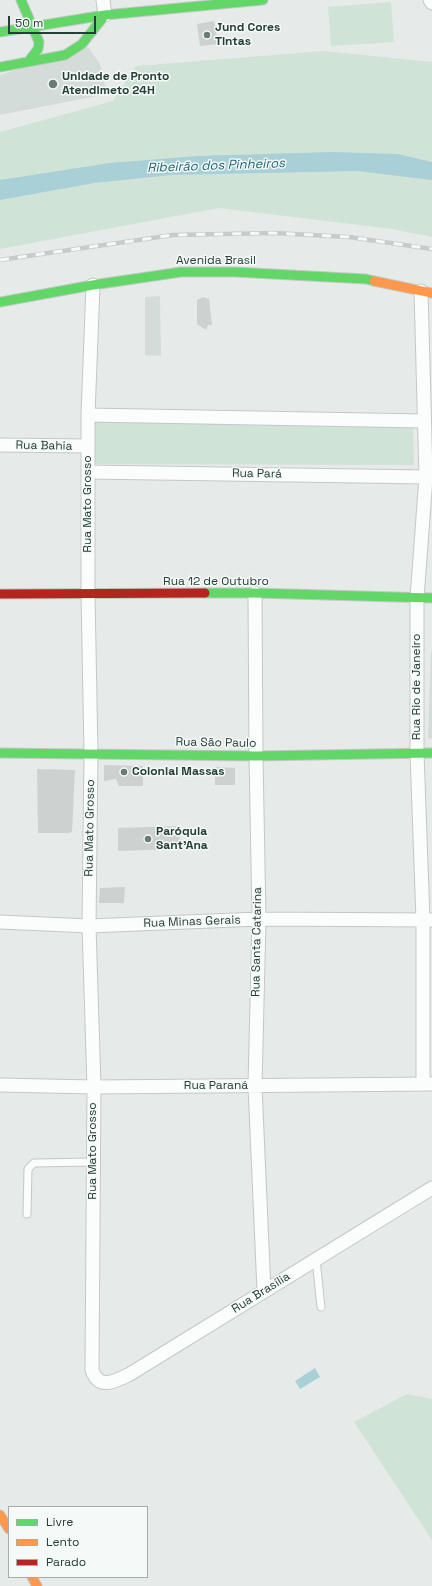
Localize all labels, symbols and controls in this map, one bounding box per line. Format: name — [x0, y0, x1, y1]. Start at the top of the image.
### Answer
scale bar — [10, 8, 98, 34]
text: 50 m — [15, 15, 43, 31]
place label: Jund Cores Tintas — [215, 21, 280, 49]
marker: Jund Cores Tintas — [202, 30, 212, 40]
place label: Unidade de Pronto Atendimeto 24H — [62, 70, 169, 98]
marker: Unidade de Pronto Atendimeto 24H — [47, 78, 59, 90]
water label: Ribeirão dos Pinheiros — [147, 156, 285, 176]
street label: Avenida Brasil — [176, 254, 256, 268]
street label: Rua Bahia — [15, 438, 73, 454]
street label: Rua Mato Grosso — [81, 455, 95, 553]
street label: Rua Pará — [232, 466, 282, 482]
street label: Rua 12 de Outubro — [163, 575, 269, 589]
street label: Rua Rio de Janeiro — [410, 634, 424, 740]
street label: Rua São Paulo — [175, 735, 257, 751]
place label: Colonial Massas — [132, 765, 225, 779]
marker: Colonial Massas — [119, 767, 129, 777]
street label: Rua Mato Grosso — [82, 779, 98, 877]
place label: Paróquia Sant'Ana — [156, 825, 208, 853]
marker: Paróquia Sant'Ana — [143, 834, 153, 844]
street label: Rua Santa Catarina — [249, 887, 265, 997]
street label: Rua Minas Gerais — [143, 913, 241, 931]
street label: Rua Paraná — [184, 1079, 248, 1093]
street label: Rua Mato Grosso — [86, 1102, 100, 1200]
street label: Rua Brasília — [229, 1269, 293, 1317]
legend — [8, 1506, 148, 1578]
text: Livre — [46, 1514, 73, 1530]
text: Lento — [46, 1534, 80, 1550]
text: Parado — [46, 1554, 86, 1570]

